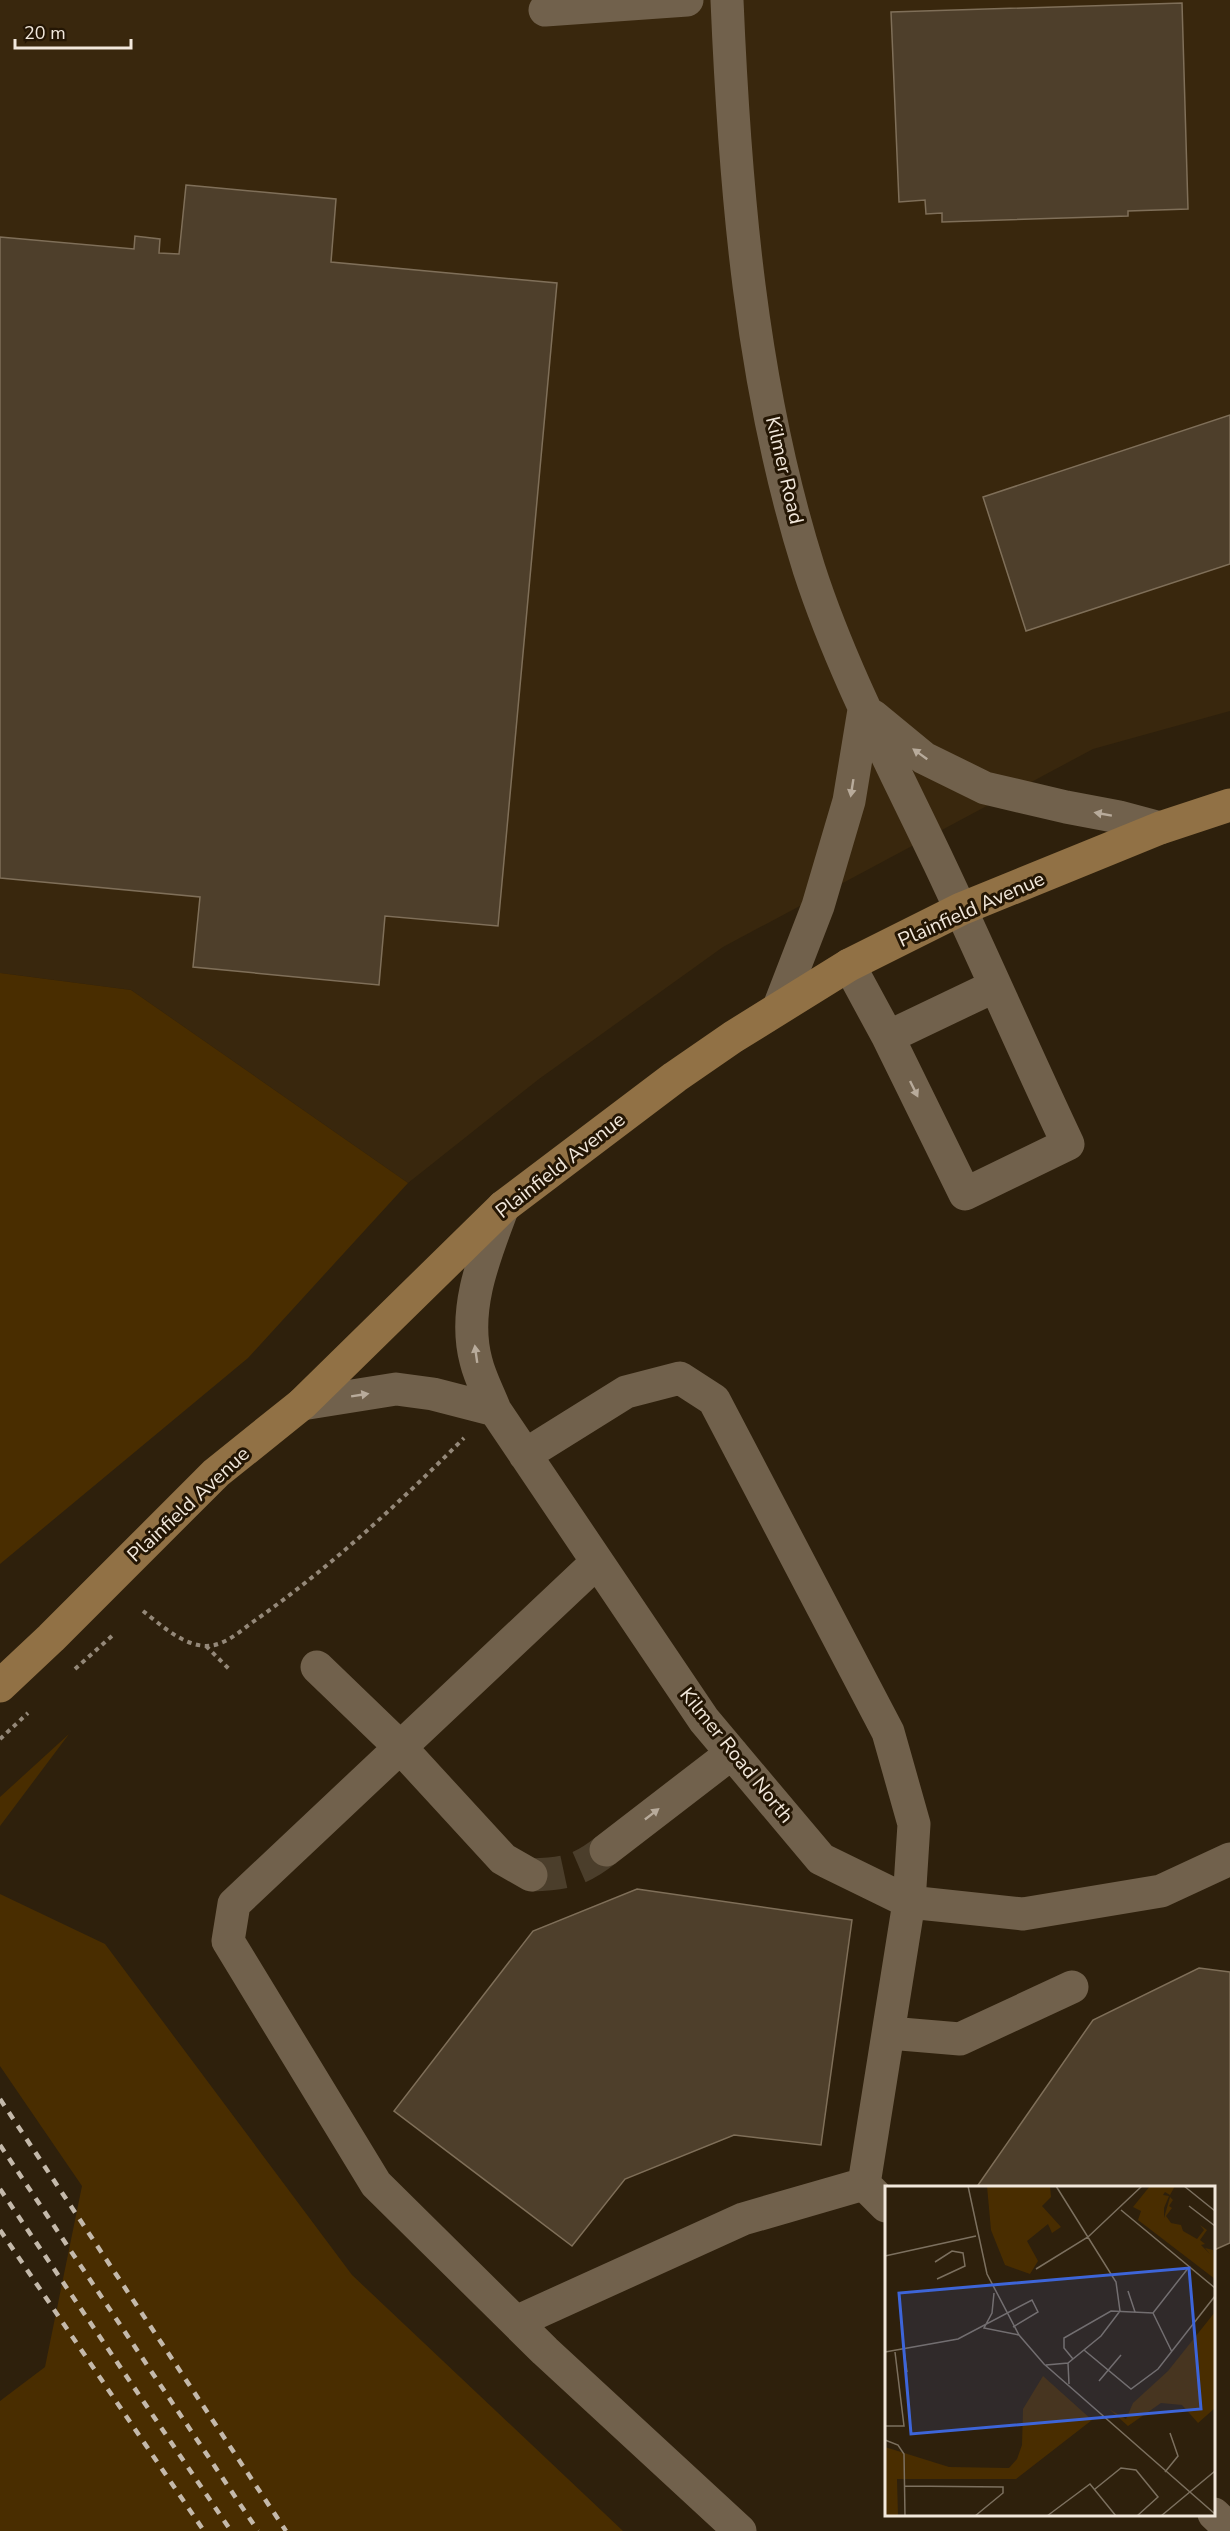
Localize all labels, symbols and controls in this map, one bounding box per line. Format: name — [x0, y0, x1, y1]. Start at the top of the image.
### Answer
scale bar — [15, 12, 130, 50]
text: 20 m — [24, 21, 66, 45]
street label: Kilmer Road — [759, 414, 810, 527]
one-way arrow — [912, 748, 928, 760]
one-way arrow — [847, 779, 856, 798]
one-way arrow — [1094, 809, 1113, 818]
street label: Plainfield Avenue — [894, 865, 1049, 954]
one-way arrow — [909, 1081, 918, 1098]
street label: Plainfield Avenue — [490, 1106, 631, 1225]
one-way arrow — [471, 1345, 480, 1364]
one-way arrow — [350, 1390, 369, 1399]
street label: Plainfield Avenue — [121, 1441, 255, 1568]
street label: Kilmer Road North — [674, 1682, 800, 1829]
one-way arrow — [645, 1808, 660, 1820]
inset map — [885, 2186, 1215, 2516]

